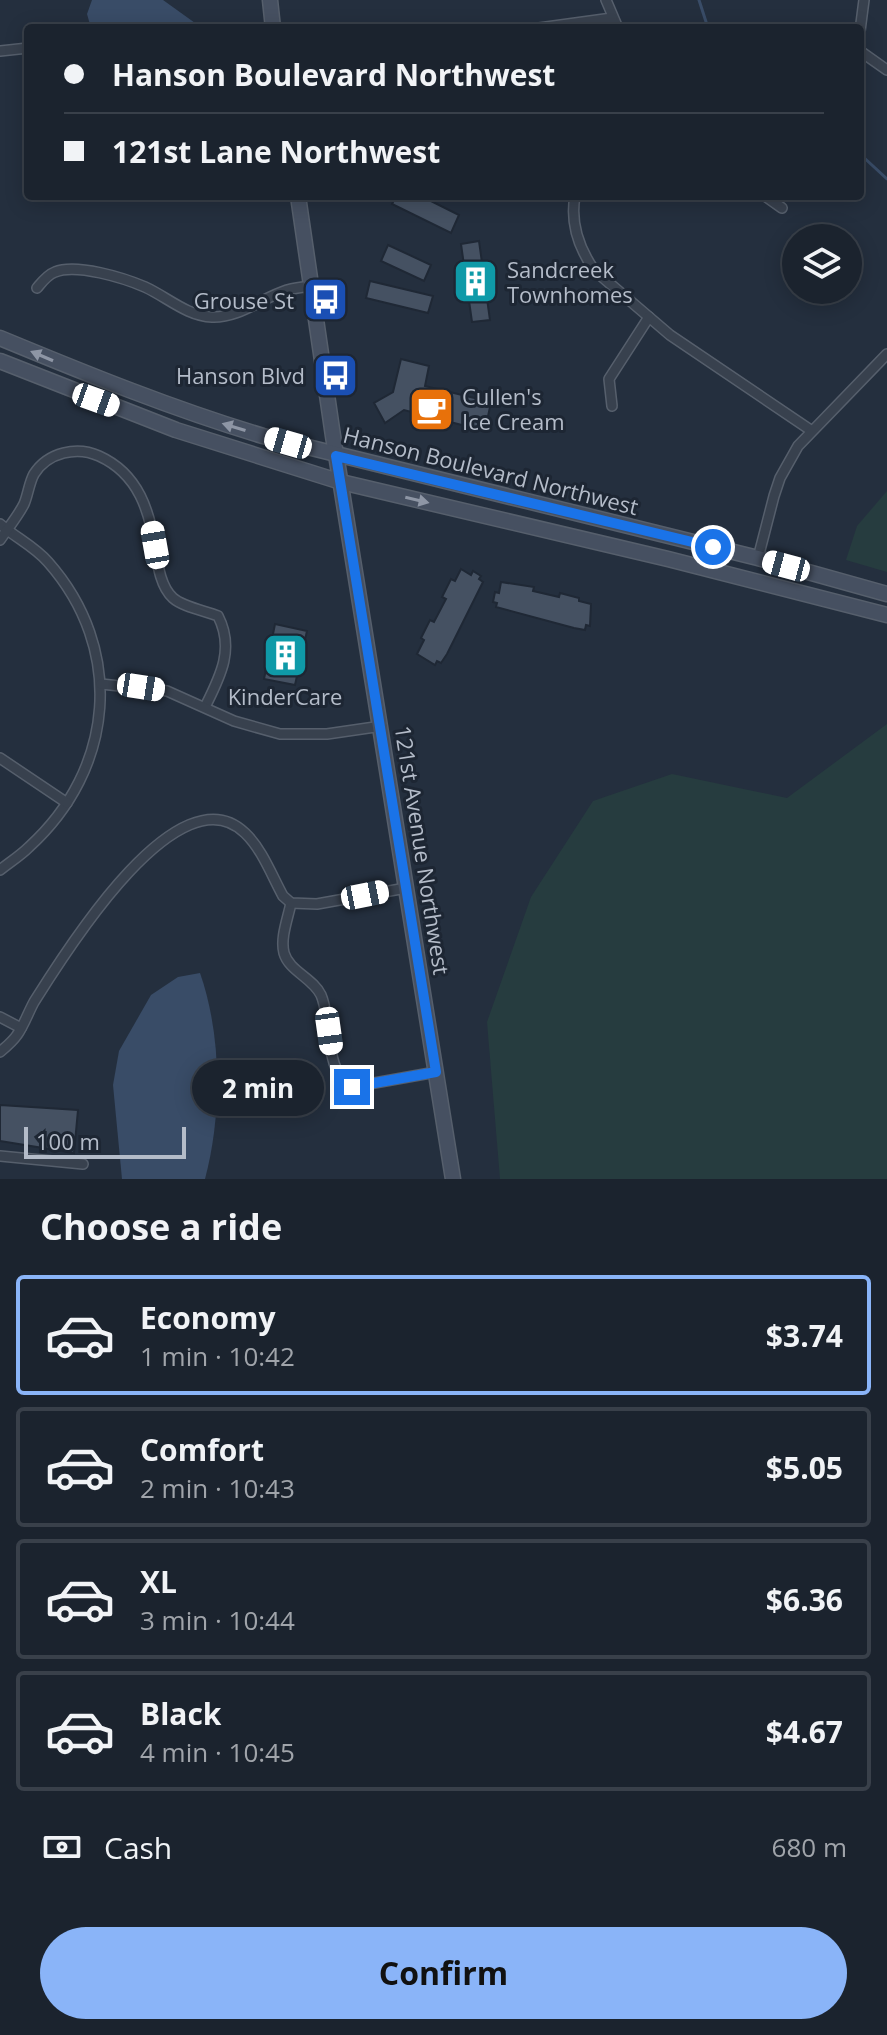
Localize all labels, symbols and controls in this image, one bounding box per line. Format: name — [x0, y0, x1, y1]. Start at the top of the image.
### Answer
text: Hanson Boulevard Northwest — [112, 54, 555, 95]
text: 121st Lane Northwest — [112, 131, 440, 172]
map controls — [782, 224, 862, 304]
button: layers — [782, 224, 862, 304]
place label: Sandcreek Townhomes — [507, 254, 633, 309]
building icon: Sandcreek Townhomes — [452, 258, 500, 306]
bus stop icon: Grouse St — [301, 276, 349, 324]
place label: Grouse St — [194, 285, 294, 315]
one-way arrow — [30, 350, 54, 363]
bus stop icon: Hanson Blvd — [312, 351, 360, 399]
place label: Hanson Blvd — [176, 360, 305, 390]
car — [69, 381, 123, 419]
place label: Cullen's Ice Cream — [462, 381, 565, 436]
cafe icon: Cullen's Ice Cream — [407, 385, 455, 433]
street label: Hanson Boulevard Northwest — [340, 419, 642, 521]
one-way arrow — [222, 420, 246, 433]
car — [262, 425, 314, 461]
one-way arrow — [404, 494, 429, 507]
car — [139, 519, 171, 571]
route start — [695, 529, 731, 565]
car — [760, 548, 812, 584]
building icon: KinderCare — [261, 631, 309, 679]
car — [115, 671, 167, 703]
place label: KinderCare — [228, 681, 342, 711]
street label: 121st Avenue Northwest — [388, 723, 458, 977]
car — [339, 879, 391, 911]
car — [314, 1006, 344, 1056]
callout: 2 min — [192, 1059, 324, 1115]
route end — [334, 1069, 370, 1105]
text: 2 min — [222, 1070, 294, 1106]
scale bar — [24, 1123, 186, 1159]
text: 100 m — [36, 1126, 100, 1156]
text: Choose a ride — [40, 1202, 282, 1251]
text: Economy — [140, 1297, 276, 1338]
icon: car — [44, 1299, 116, 1371]
text: $3.74 — [766, 1315, 843, 1356]
text: 1 min · 10:42 — [140, 1338, 295, 1374]
text: Comfort — [140, 1429, 264, 1470]
icon: car — [44, 1431, 116, 1503]
text: $5.05 — [766, 1447, 843, 1488]
text: 2 min · 10:43 — [140, 1470, 295, 1506]
text: XL — [140, 1561, 177, 1602]
icon: car — [44, 1563, 116, 1635]
text: $6.36 — [766, 1579, 843, 1620]
text: 3 min · 10:44 — [140, 1602, 295, 1638]
text: Black — [140, 1693, 221, 1734]
icon: car — [44, 1695, 116, 1767]
text: $4.67 — [766, 1711, 843, 1752]
text: 4 min · 10:45 — [140, 1734, 295, 1770]
icon: cash — [40, 1825, 84, 1869]
text: Cash — [104, 1827, 172, 1868]
text: 680 m — [772, 1829, 847, 1865]
button: Confirm — [40, 1927, 847, 2019]

